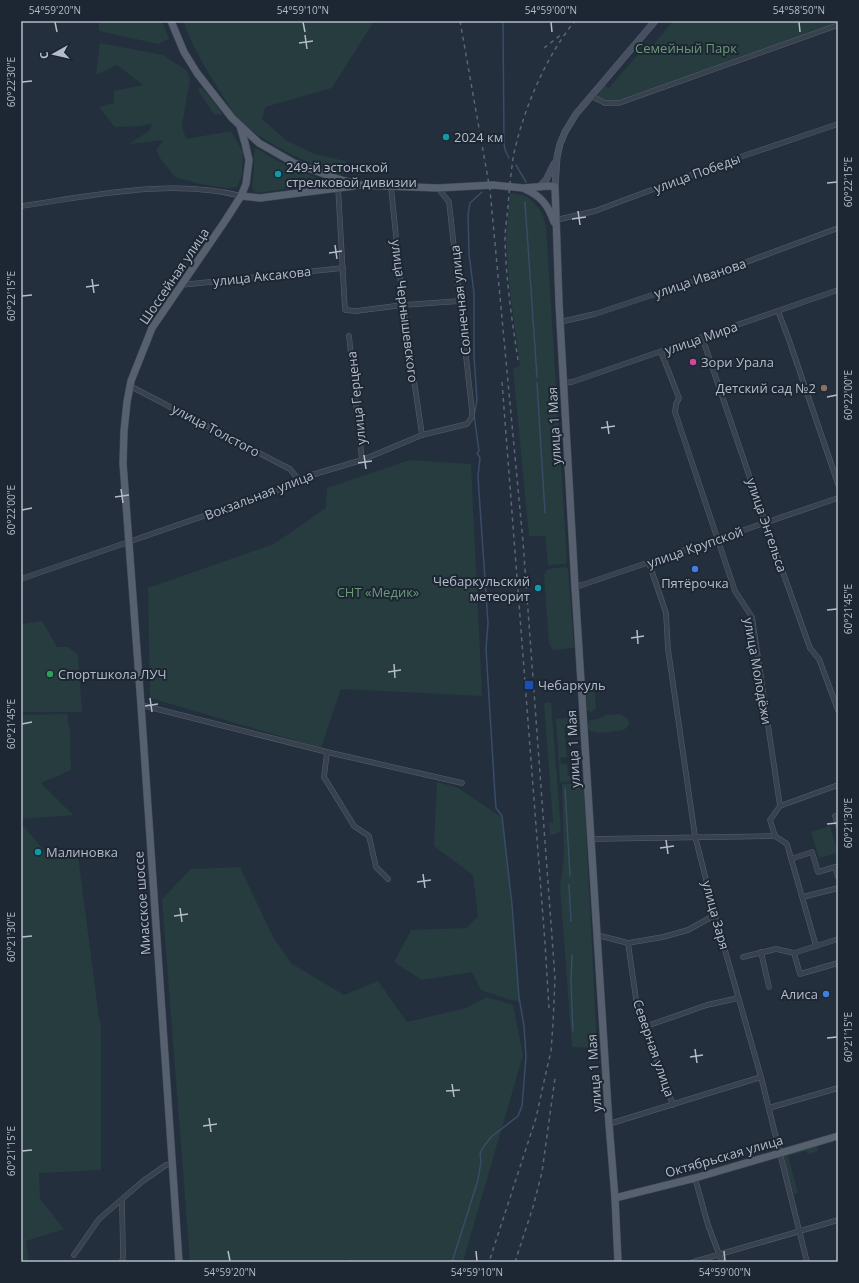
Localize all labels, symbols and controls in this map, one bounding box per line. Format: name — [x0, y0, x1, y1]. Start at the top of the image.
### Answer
text: 54°59'20"N — [29, 3, 81, 17]
text: 54°59'10"N — [277, 3, 329, 17]
text: 54°59'00"N — [525, 3, 577, 17]
text: 54°58'50"N — [773, 3, 825, 17]
north arrow — [34, 34, 74, 74]
park label: Семейный Парк — [635, 39, 737, 57]
text: С — [36, 51, 52, 60]
text: 60°22'30"E — [4, 57, 18, 107]
place label: 2024 км — [454, 128, 503, 146]
marker: 2024 км — [441, 132, 451, 142]
street label: улица Победы — [651, 149, 743, 197]
text: 60°22'15"E — [841, 157, 855, 207]
place label: 249-й эстонской стрелковой дивизии — [286, 158, 417, 191]
marker: 249-й эстонской стрелковой дивизии — [273, 169, 283, 179]
street label: Шоссейная улица — [135, 224, 213, 328]
street label: улица Чернышевского — [387, 238, 423, 384]
street label: Солнечная улица — [445, 244, 475, 356]
street label: улица Иванова — [652, 254, 748, 302]
street label: улица Аксакова — [212, 262, 312, 290]
text: 60°22'15"E — [4, 271, 18, 321]
street label: улица Мира — [662, 317, 740, 359]
street label: улица Герцена — [342, 350, 370, 446]
place label: Зори Урала — [701, 353, 774, 371]
marker: Зори Урала — [688, 357, 698, 367]
text: 60°22'00"E — [841, 370, 855, 420]
place label: Детский сад №2 — [716, 379, 816, 397]
marker: Детский сад №2 — [819, 383, 829, 393]
street label: улица 1 Мая — [543, 387, 565, 465]
street label: улица Толстого — [169, 399, 263, 461]
street label: Вокзальная улица — [202, 466, 316, 524]
street label: улица Энгельса — [742, 475, 792, 575]
text: 60°22'00"E — [4, 485, 18, 535]
street label: улица Крупской — [645, 522, 745, 572]
marker: Пятёрочка — [690, 564, 700, 574]
place label: Чебаркульский метеорит — [433, 572, 530, 605]
place label: Пятёрочка — [661, 574, 729, 592]
park label: СНТ «Медик» — [337, 583, 419, 601]
marker: Чебаркульский метеорит — [533, 583, 543, 593]
text: 60°21'45"E — [841, 584, 855, 634]
street label: улица Молодёжи — [740, 616, 776, 726]
place label: Спортшкола ЛУЧ — [58, 665, 166, 683]
marker: Спортшкола ЛУЧ — [45, 669, 55, 679]
place label: Чебаркуль — [538, 676, 606, 694]
marker: Чебаркуль — [523, 679, 535, 691]
text: 60°21'45"E — [4, 699, 18, 749]
street label: улица 1 Мая — [562, 710, 584, 788]
text: 60°21'30"E — [841, 798, 855, 848]
place label: Малиновка — [46, 843, 118, 861]
marker: Малиновка — [33, 847, 43, 857]
street label: Миасское шоссе — [129, 850, 155, 956]
street label: улица Заря — [698, 878, 734, 952]
text: 60°21'30"E — [4, 912, 18, 962]
place label: Алиса — [781, 985, 818, 1003]
marker: Алиса — [821, 989, 831, 999]
street label: Северная улица — [629, 997, 679, 1099]
text: 60°21'15"E — [841, 1012, 855, 1062]
street label: улица 1 Мая — [582, 1034, 606, 1112]
text: 60°21'15"E — [4, 1126, 18, 1176]
street label: Октябрьская улица — [663, 1131, 785, 1181]
text: 54°59'20"N — [204, 1265, 256, 1279]
text: 54°59'10"N — [451, 1265, 503, 1279]
text: 54°59'00"N — [699, 1265, 751, 1279]

